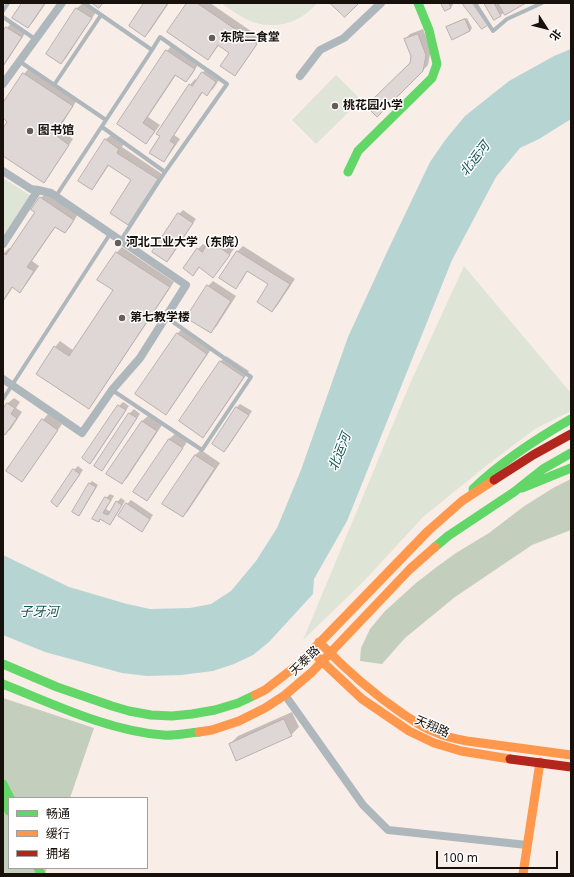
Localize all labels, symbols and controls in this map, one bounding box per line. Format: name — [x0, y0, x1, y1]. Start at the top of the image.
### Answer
north arrow — [526, 8, 566, 48]
text: 北 — [547, 26, 565, 44]
place label: 东院二食堂 — [220, 31, 280, 45]
marker: 东院二食堂 — [207, 33, 217, 43]
place label: 桃花园小学 — [343, 99, 403, 113]
marker: 桃花园小学 — [330, 101, 340, 111]
place label: 图书馆 — [38, 124, 74, 138]
marker: 图书馆 — [25, 126, 35, 136]
water label: 北运河 — [457, 139, 493, 179]
place label: 河北工业大学（东院） — [126, 236, 246, 250]
marker: 河北工业大学（东院） — [113, 238, 123, 248]
place label: 第七教学楼 — [130, 311, 190, 325]
marker: 第七教学楼 — [117, 313, 127, 323]
water label: 北运河 — [325, 431, 355, 473]
water label: 子牙河 — [20, 604, 58, 620]
street label: 天泰路 — [287, 643, 323, 679]
street label: 天翔路 — [413, 713, 451, 741]
legend — [8, 797, 148, 869]
text: 畅通 — [46, 805, 70, 822]
text: 缓行 — [46, 825, 70, 842]
scale bar — [438, 843, 560, 869]
text: 拥堵 — [46, 845, 70, 862]
text: 100 m — [443, 849, 478, 866]

